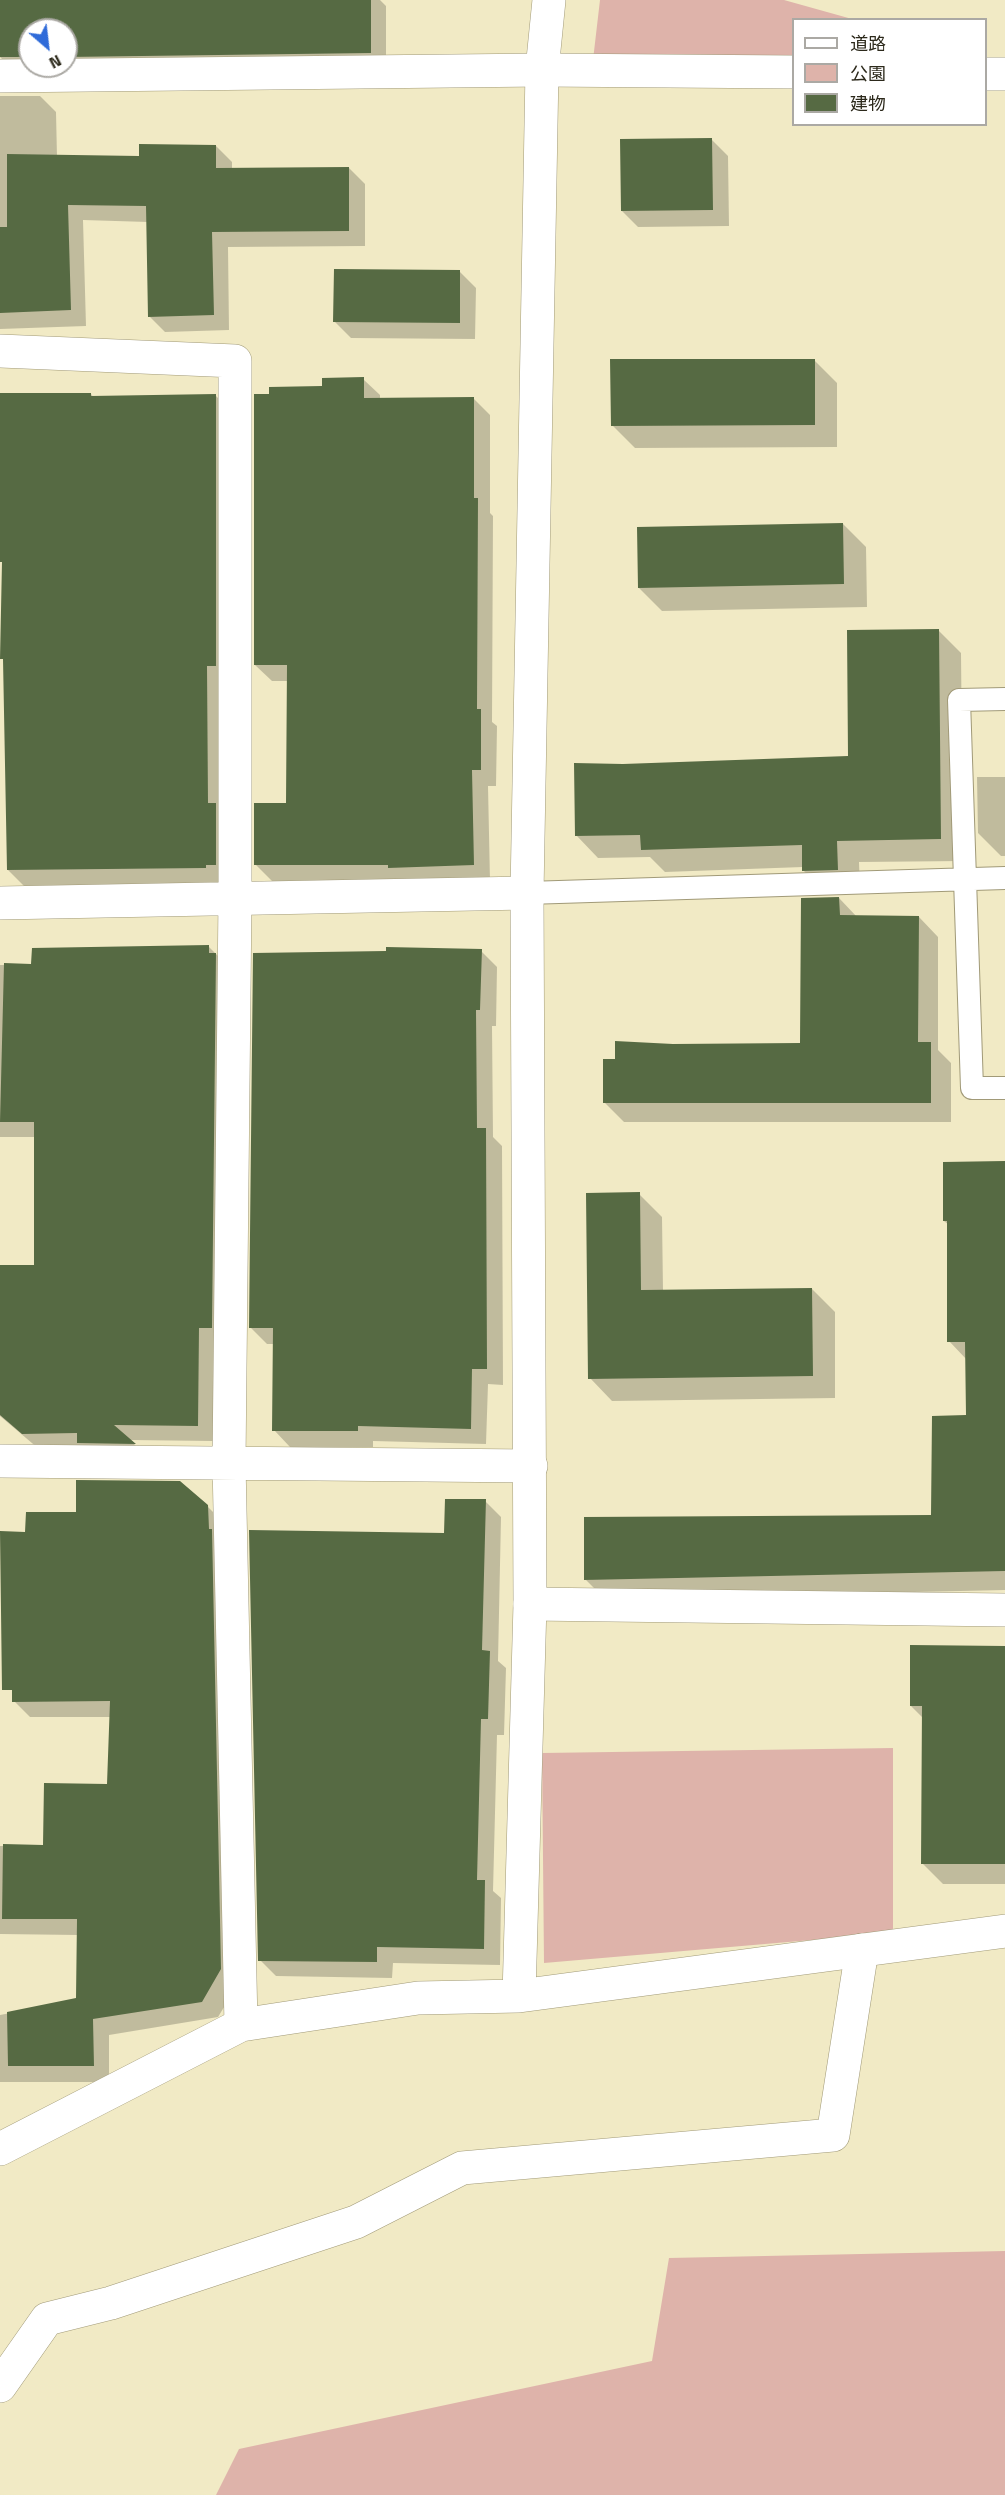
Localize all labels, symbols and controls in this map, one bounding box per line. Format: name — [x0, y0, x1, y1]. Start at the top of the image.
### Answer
north arrow — [18, 18, 78, 78]
legend — [792, 18, 987, 126]
text: 道路 — [850, 30, 886, 57]
text: N — [45, 49, 66, 75]
text: 公園 — [850, 60, 886, 87]
text: 建物 — [850, 90, 886, 117]

